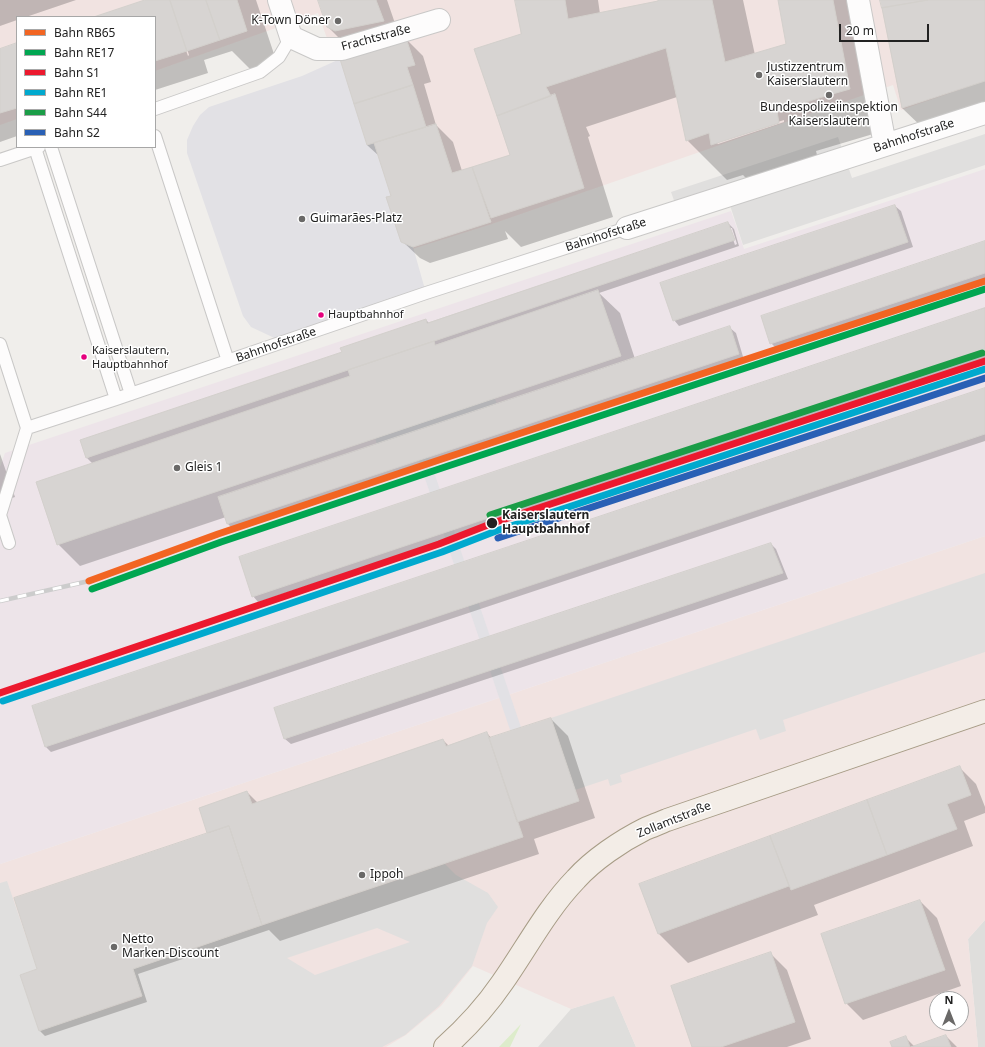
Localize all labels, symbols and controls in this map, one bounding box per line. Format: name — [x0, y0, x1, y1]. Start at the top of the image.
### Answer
place label: K-Town Döner — [251, 14, 330, 28]
legend — [16, 16, 156, 148]
marker: K-Town Döner — [333, 16, 343, 26]
scale bar — [841, 16, 931, 42]
street label: Frachtstraße — [340, 22, 412, 54]
text: 20 m — [846, 22, 874, 39]
text: Bahn RB65 — [54, 24, 115, 41]
text: Bahn RE17 — [54, 44, 114, 61]
place label: Justizzentrum Kaiserslautern — [767, 61, 848, 89]
text: Bahn S1 — [54, 64, 100, 81]
marker: Justizzentrum Kaiserslautern — [754, 70, 764, 80]
text: Bahn RE1 — [54, 84, 107, 101]
marker: Bundespolizeiinspektion Kaiserslautern — [824, 90, 834, 100]
place label: Bundespolizeiinspektion Kaiserslautern — [760, 101, 898, 129]
text: Bahn S44 — [54, 104, 107, 121]
street label: Bahnhofstraße — [872, 116, 956, 156]
text: Bahn S2 — [54, 124, 100, 141]
place label: Guimarães-Platz — [310, 212, 402, 226]
marker: Guimarães-Platz — [297, 214, 307, 224]
street label: Bahnhofstraße — [564, 215, 648, 255]
place label: Hauptbahnhof — [328, 308, 404, 322]
marker: Hauptbahnhof — [316, 310, 326, 320]
street label: Bahnhofstraße — [234, 325, 318, 365]
place label: Kaiserslautern, Hauptbahnhof — [92, 344, 169, 370]
marker: Kaiserslautern, Hauptbahnhof — [79, 352, 89, 362]
place label: Gleis 1 — [185, 461, 222, 475]
marker: Gleis 1 — [172, 463, 182, 473]
place label: Kaiserslautern Hauptbahnhof — [502, 509, 589, 537]
marker: Kaiserslautern Hauptbahnhof — [485, 516, 499, 530]
street label: Zollamtstraße — [635, 799, 713, 841]
place label: Ippoh — [370, 868, 404, 882]
marker: Ippoh — [357, 870, 367, 880]
place label: Netto Marken-Discount — [122, 933, 219, 961]
marker: Netto Marken-Discount — [109, 942, 119, 952]
north arrow — [929, 991, 969, 1031]
text: N — [945, 992, 953, 1007]

